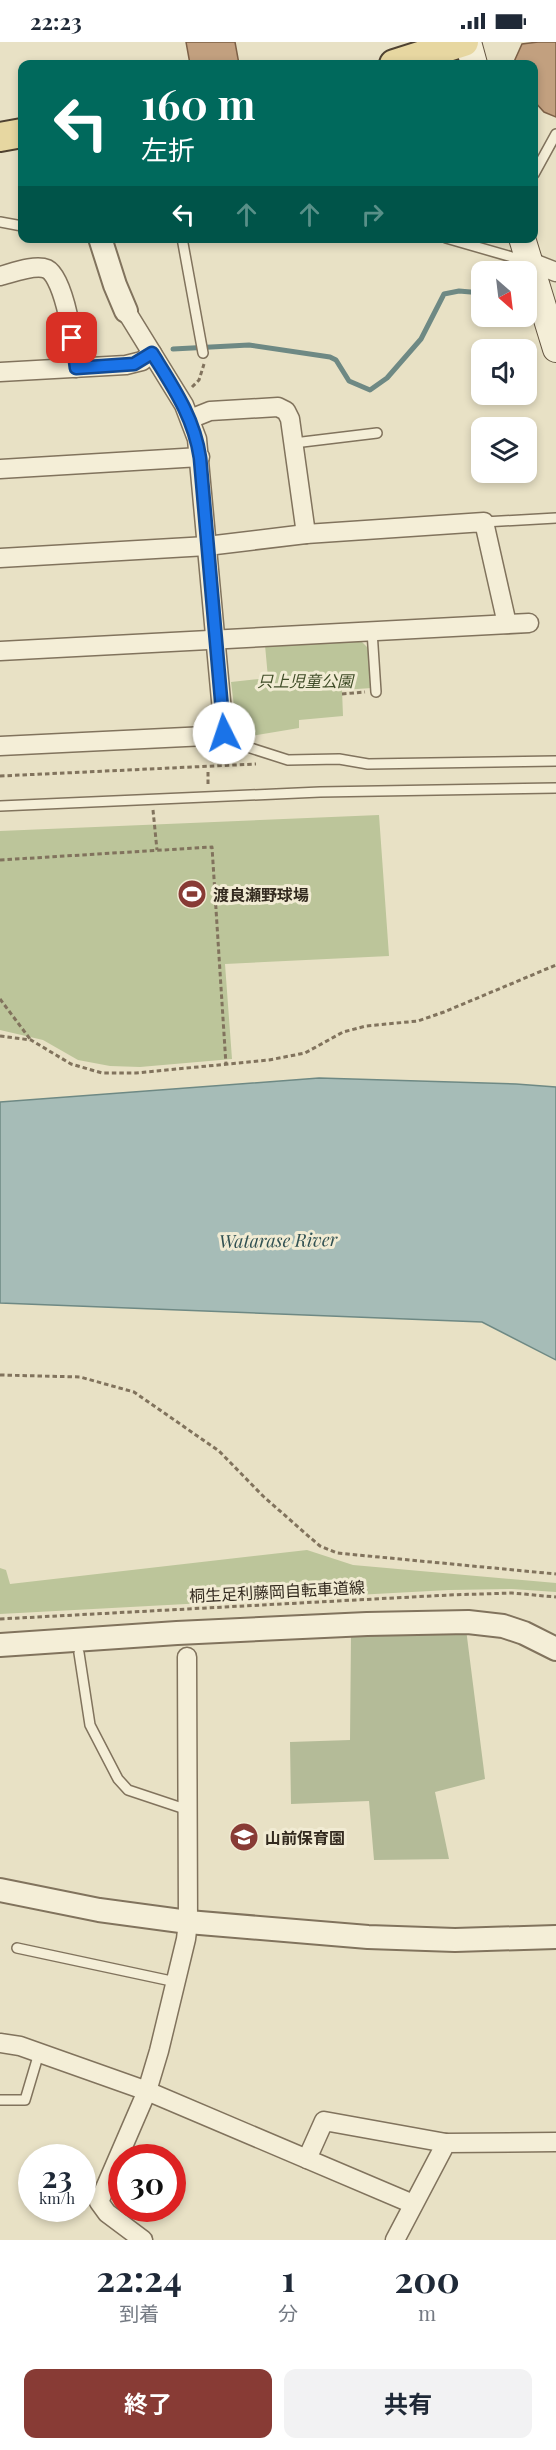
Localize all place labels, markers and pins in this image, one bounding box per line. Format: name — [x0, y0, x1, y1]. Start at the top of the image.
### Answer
pin — [46, 312, 97, 363]
sports icon: 渡良瀬野球場 — [176, 878, 208, 910]
place label: 渡良瀬野球場 — [213, 884, 309, 905]
school or university icon: 山前保育園 — [228, 1821, 260, 1853]
place label: 山前保育園 — [265, 1827, 345, 1848]

